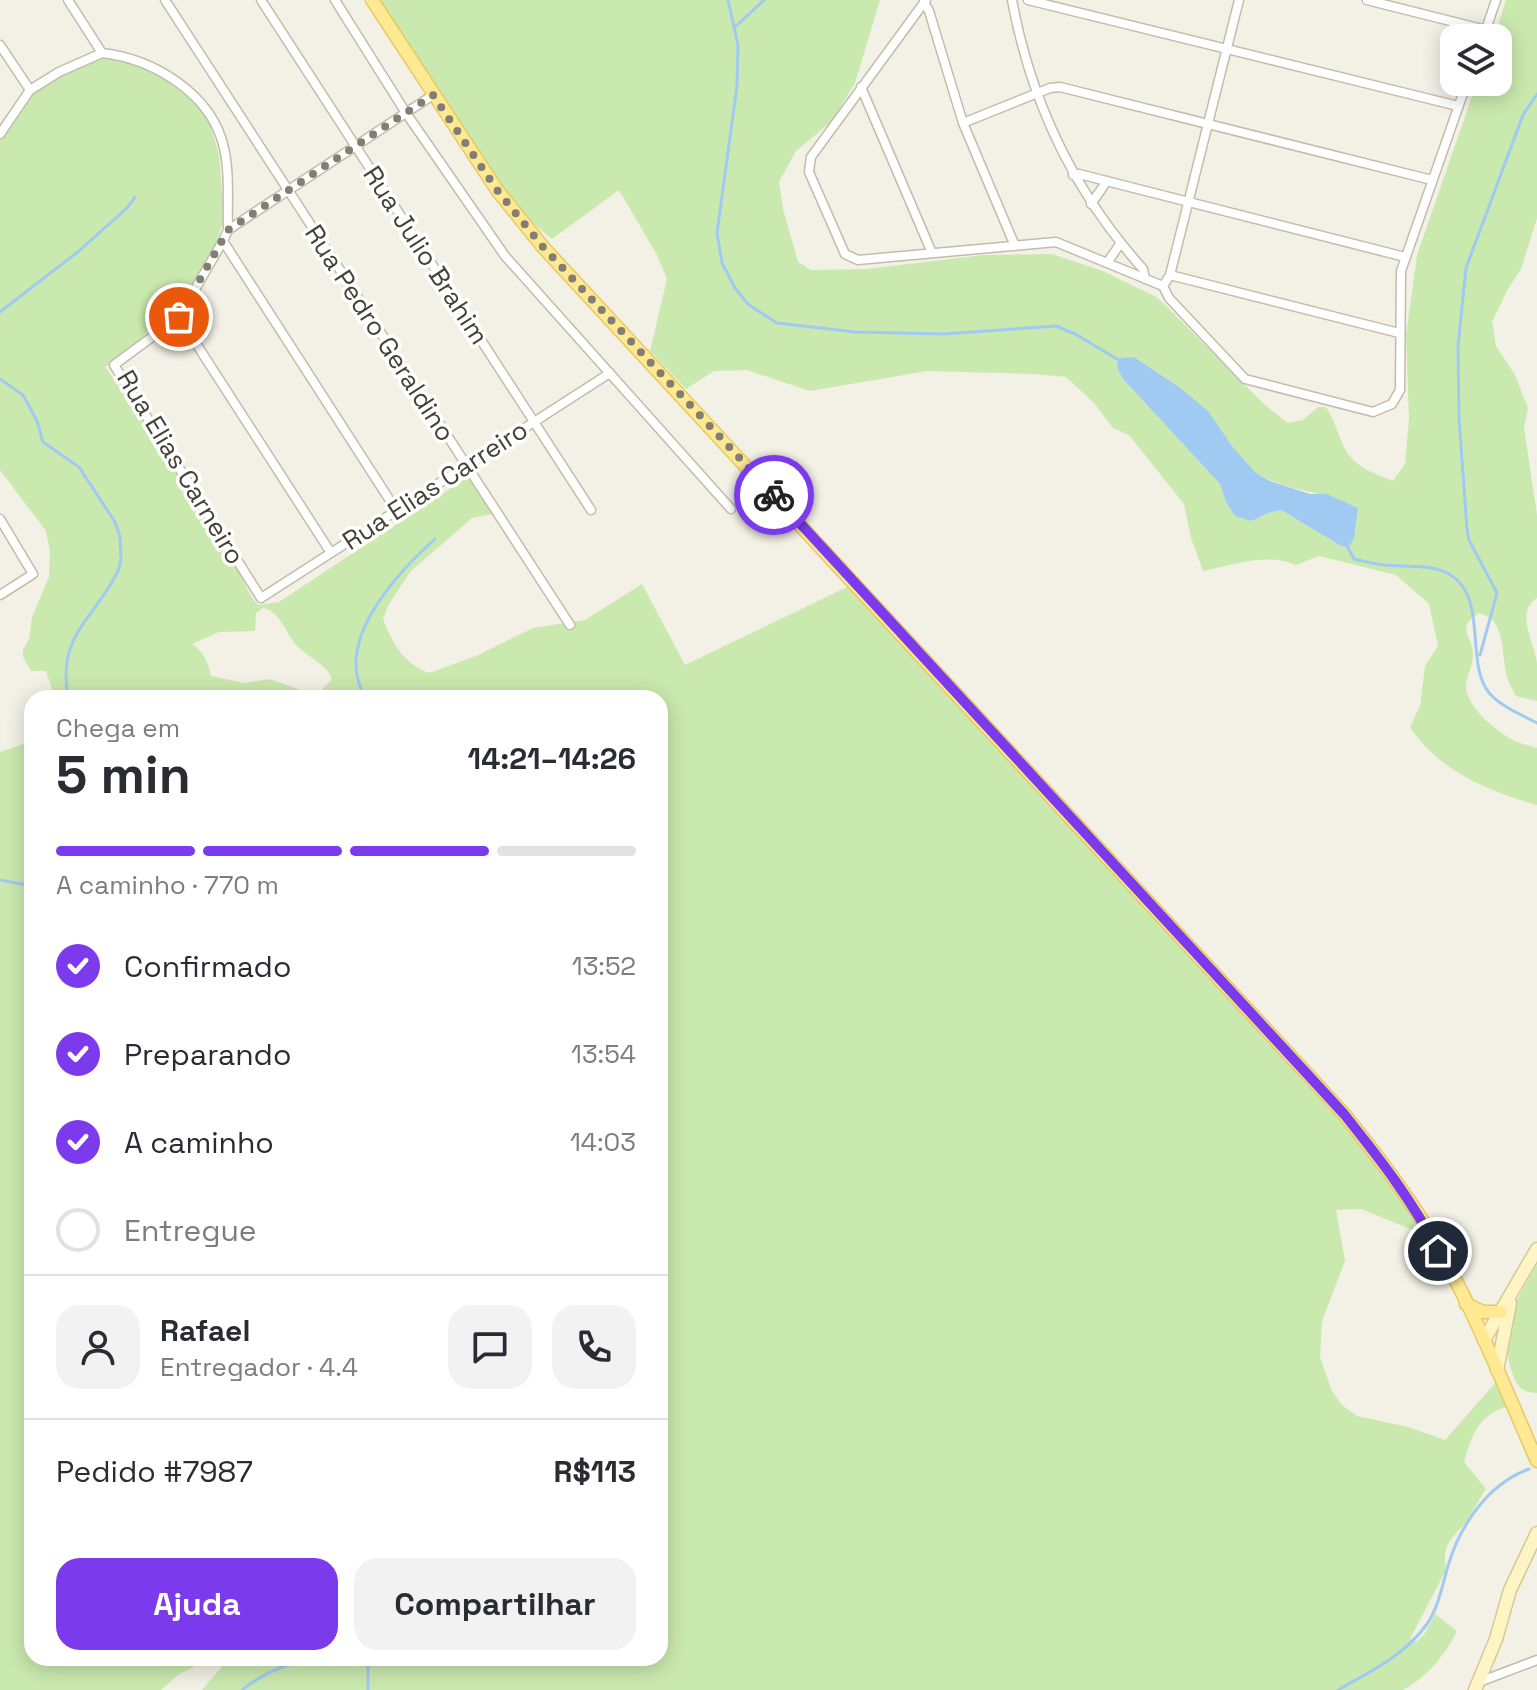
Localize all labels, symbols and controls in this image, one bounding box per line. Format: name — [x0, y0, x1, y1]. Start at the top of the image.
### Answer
map controls — [1440, 24, 1512, 96]
button: layers — [1440, 24, 1512, 96]
street label: Rua Julio Brahim — [356, 159, 496, 351]
street label: Rua Pedro Geraldino — [297, 218, 463, 448]
pin — [145, 283, 213, 351]
icon: bag — [157, 295, 201, 339]
street label: Rua Elias Carneiro — [109, 363, 253, 571]
street label: Rua Elias Carreiro — [336, 412, 534, 558]
courier — [734, 455, 814, 535]
icon: bike — [752, 473, 796, 517]
text: Chega em — [56, 711, 180, 745]
text: 14:21–14:26 — [468, 739, 636, 778]
text: 5 min — [56, 742, 191, 808]
text: A caminho · 770 m — [56, 868, 279, 902]
icon: check — [56, 944, 100, 988]
text: Confirmado — [124, 947, 291, 986]
text: 13:52 — [572, 949, 636, 983]
icon: check — [56, 1032, 100, 1076]
text: Preparando — [124, 1035, 291, 1074]
text: 13:54 — [571, 1037, 636, 1071]
icon: check — [56, 1120, 100, 1164]
text: A caminho — [124, 1123, 274, 1162]
text: 14:03 — [570, 1125, 636, 1159]
text: Entregue — [124, 1211, 257, 1250]
pin — [1404, 1217, 1472, 1285]
icon: home — [1416, 1229, 1460, 1273]
button: person — [56, 1305, 140, 1389]
button: chat — [448, 1305, 532, 1389]
button: phone — [552, 1305, 636, 1389]
text: Rafael — [160, 1311, 250, 1350]
text: Entregador · 4.4 — [160, 1350, 358, 1384]
text: Pedido #7987 — [56, 1452, 253, 1491]
text: R$113 — [554, 1452, 636, 1491]
button: Ajuda — [56, 1558, 338, 1650]
button: Compartilhar — [354, 1558, 636, 1650]

